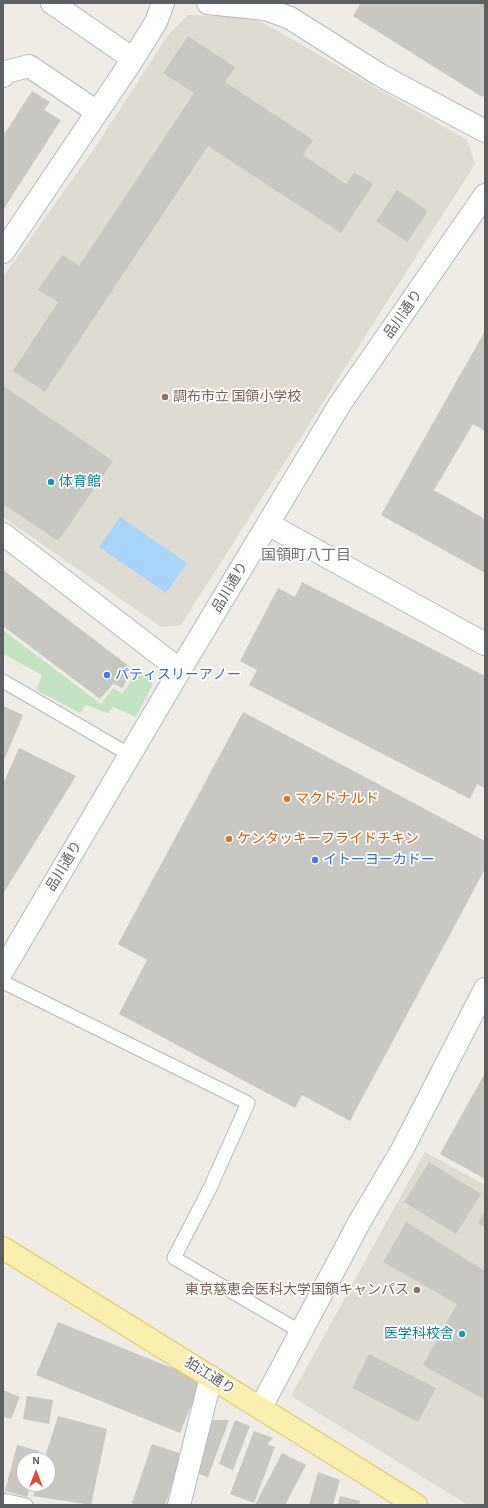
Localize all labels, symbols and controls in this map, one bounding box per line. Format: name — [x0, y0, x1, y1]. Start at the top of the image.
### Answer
street label: 品川通り — [380, 286, 426, 342]
place label: 調布市立 国領小学校 — [173, 389, 301, 405]
marker: 調布市立 国領小学校 — [160, 392, 170, 402]
place label: 体育館 — [59, 474, 101, 490]
marker: 体育館 — [46, 477, 56, 487]
district label: 国領町八丁目 — [261, 546, 351, 564]
street label: 品川通り — [208, 559, 252, 615]
place label: パティスリーアノー — [115, 667, 241, 683]
marker: パティスリーアノー — [102, 670, 112, 680]
place label: マクドナルド — [295, 791, 379, 807]
marker: マクドナルド — [282, 794, 292, 804]
place label: ケンタッキーフライドチキン — [237, 831, 419, 847]
marker: ケンタッキーフライドチキン — [224, 834, 234, 844]
street label: 品川通り — [42, 838, 86, 894]
place label: イトーヨーカドー — [323, 852, 435, 868]
marker: イトーヨーカドー — [310, 855, 320, 865]
place label: 東京慈恵会医科大学国領キャンパス — [185, 1282, 409, 1298]
marker: 東京慈恵会医科大学国領キャンパス — [412, 1285, 422, 1295]
place label: 医学科校舎 — [384, 1326, 454, 1342]
marker: 医学科校舎 — [457, 1329, 467, 1339]
street label: 狛江通り — [182, 1354, 238, 1398]
north arrow — [16, 1452, 56, 1492]
text: N — [32, 1455, 40, 1466]

